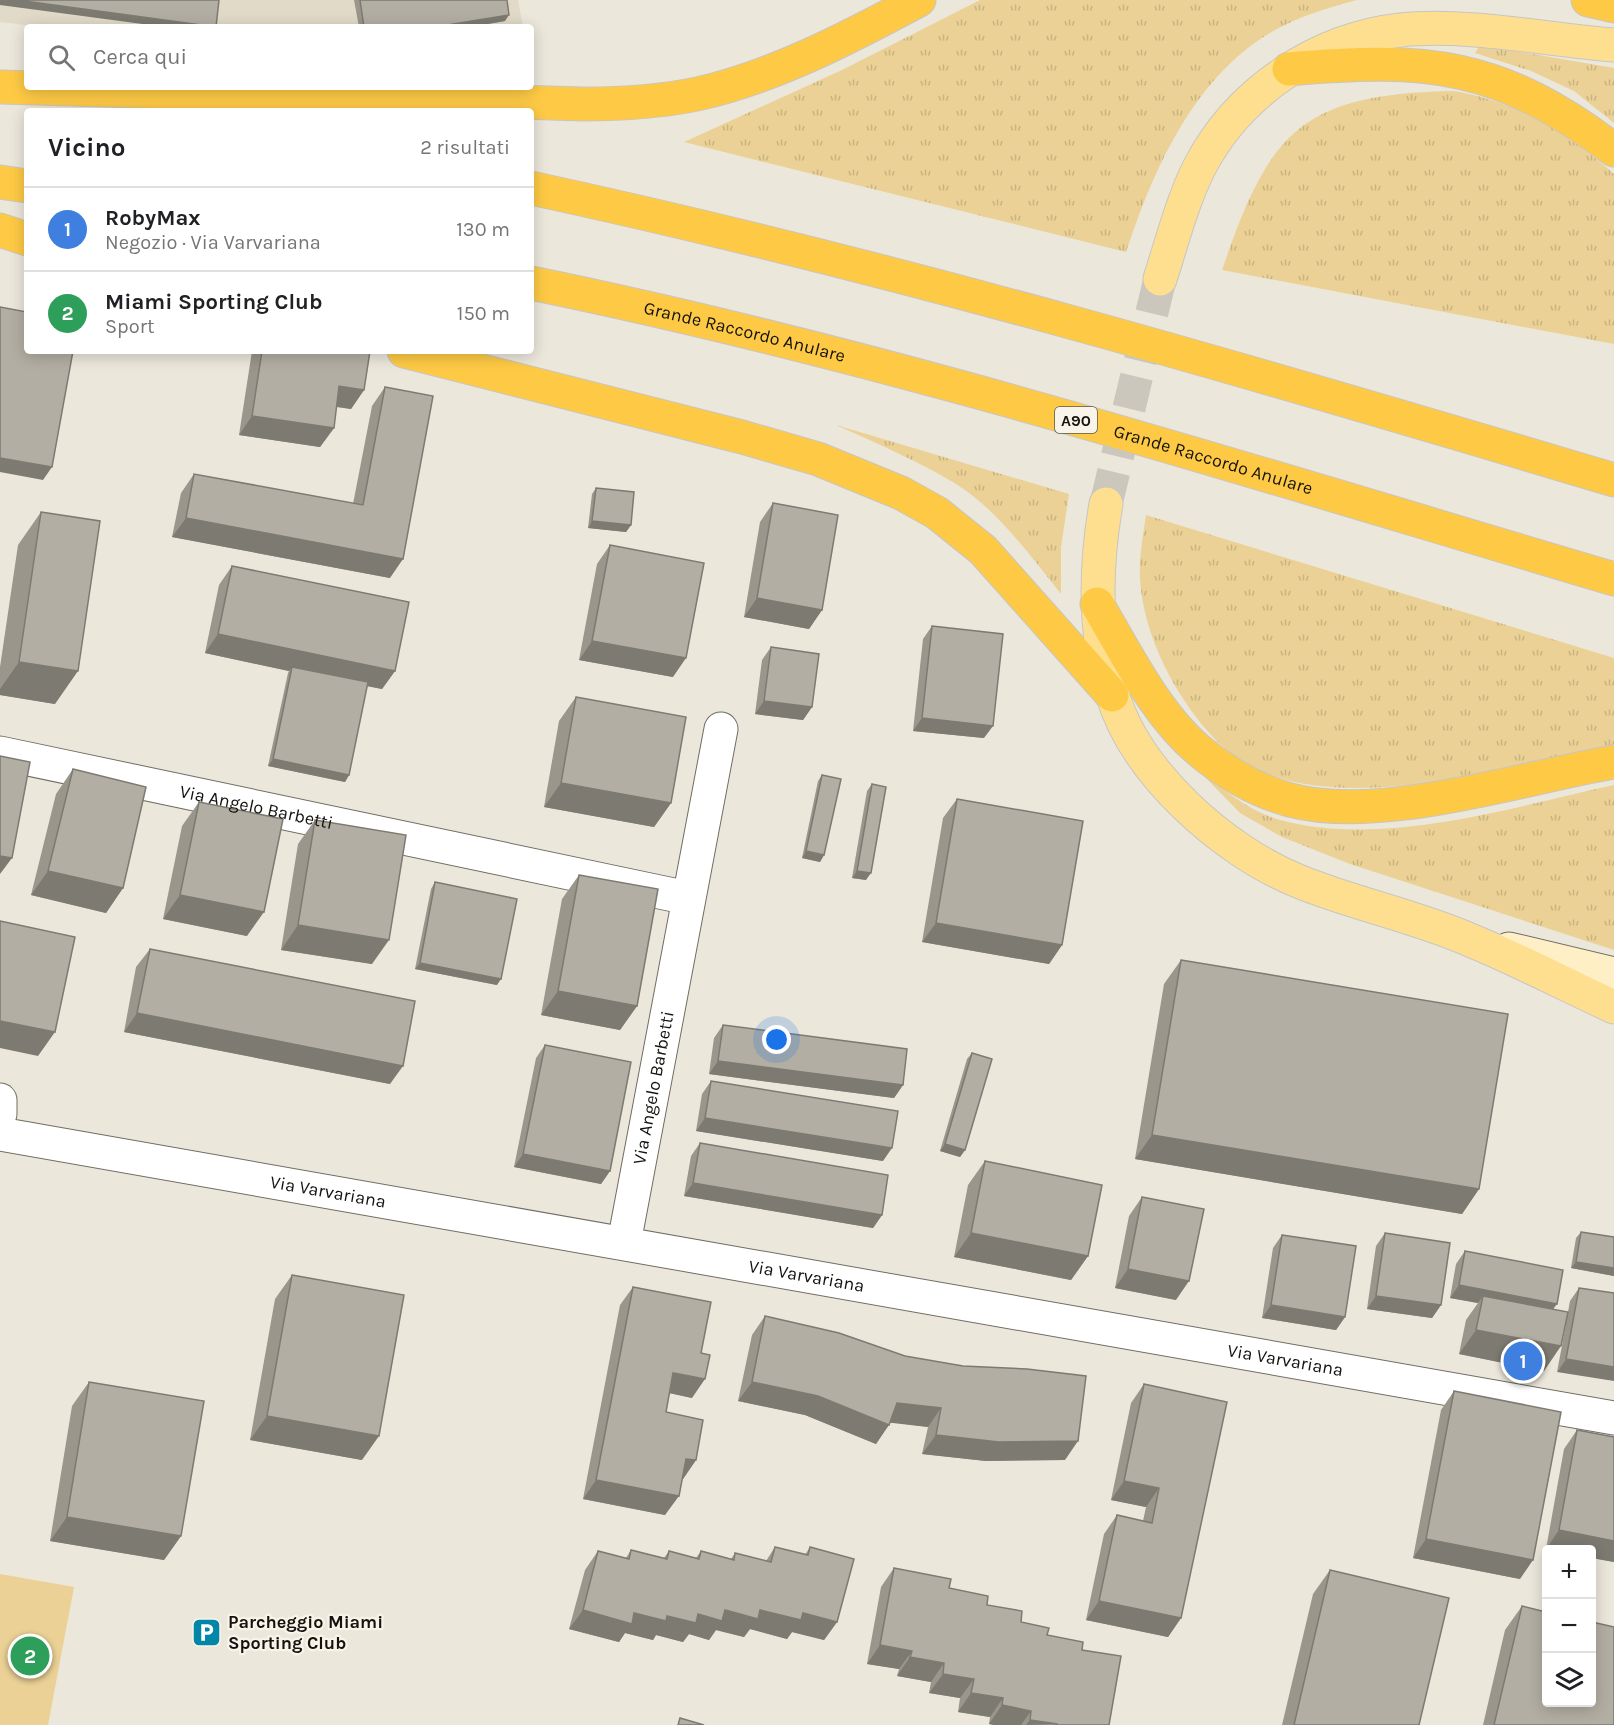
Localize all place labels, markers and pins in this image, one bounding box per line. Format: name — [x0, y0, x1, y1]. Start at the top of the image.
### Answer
pin: 1 — [1504, 1338, 1543, 1384]
place label: Parcheggio Miami Sporting Club — [228, 1611, 383, 1654]
parking icon: Parcheggio Miami Sporting Club — [191, 1616, 223, 1648]
pin: 2 — [10, 1634, 50, 1678]

